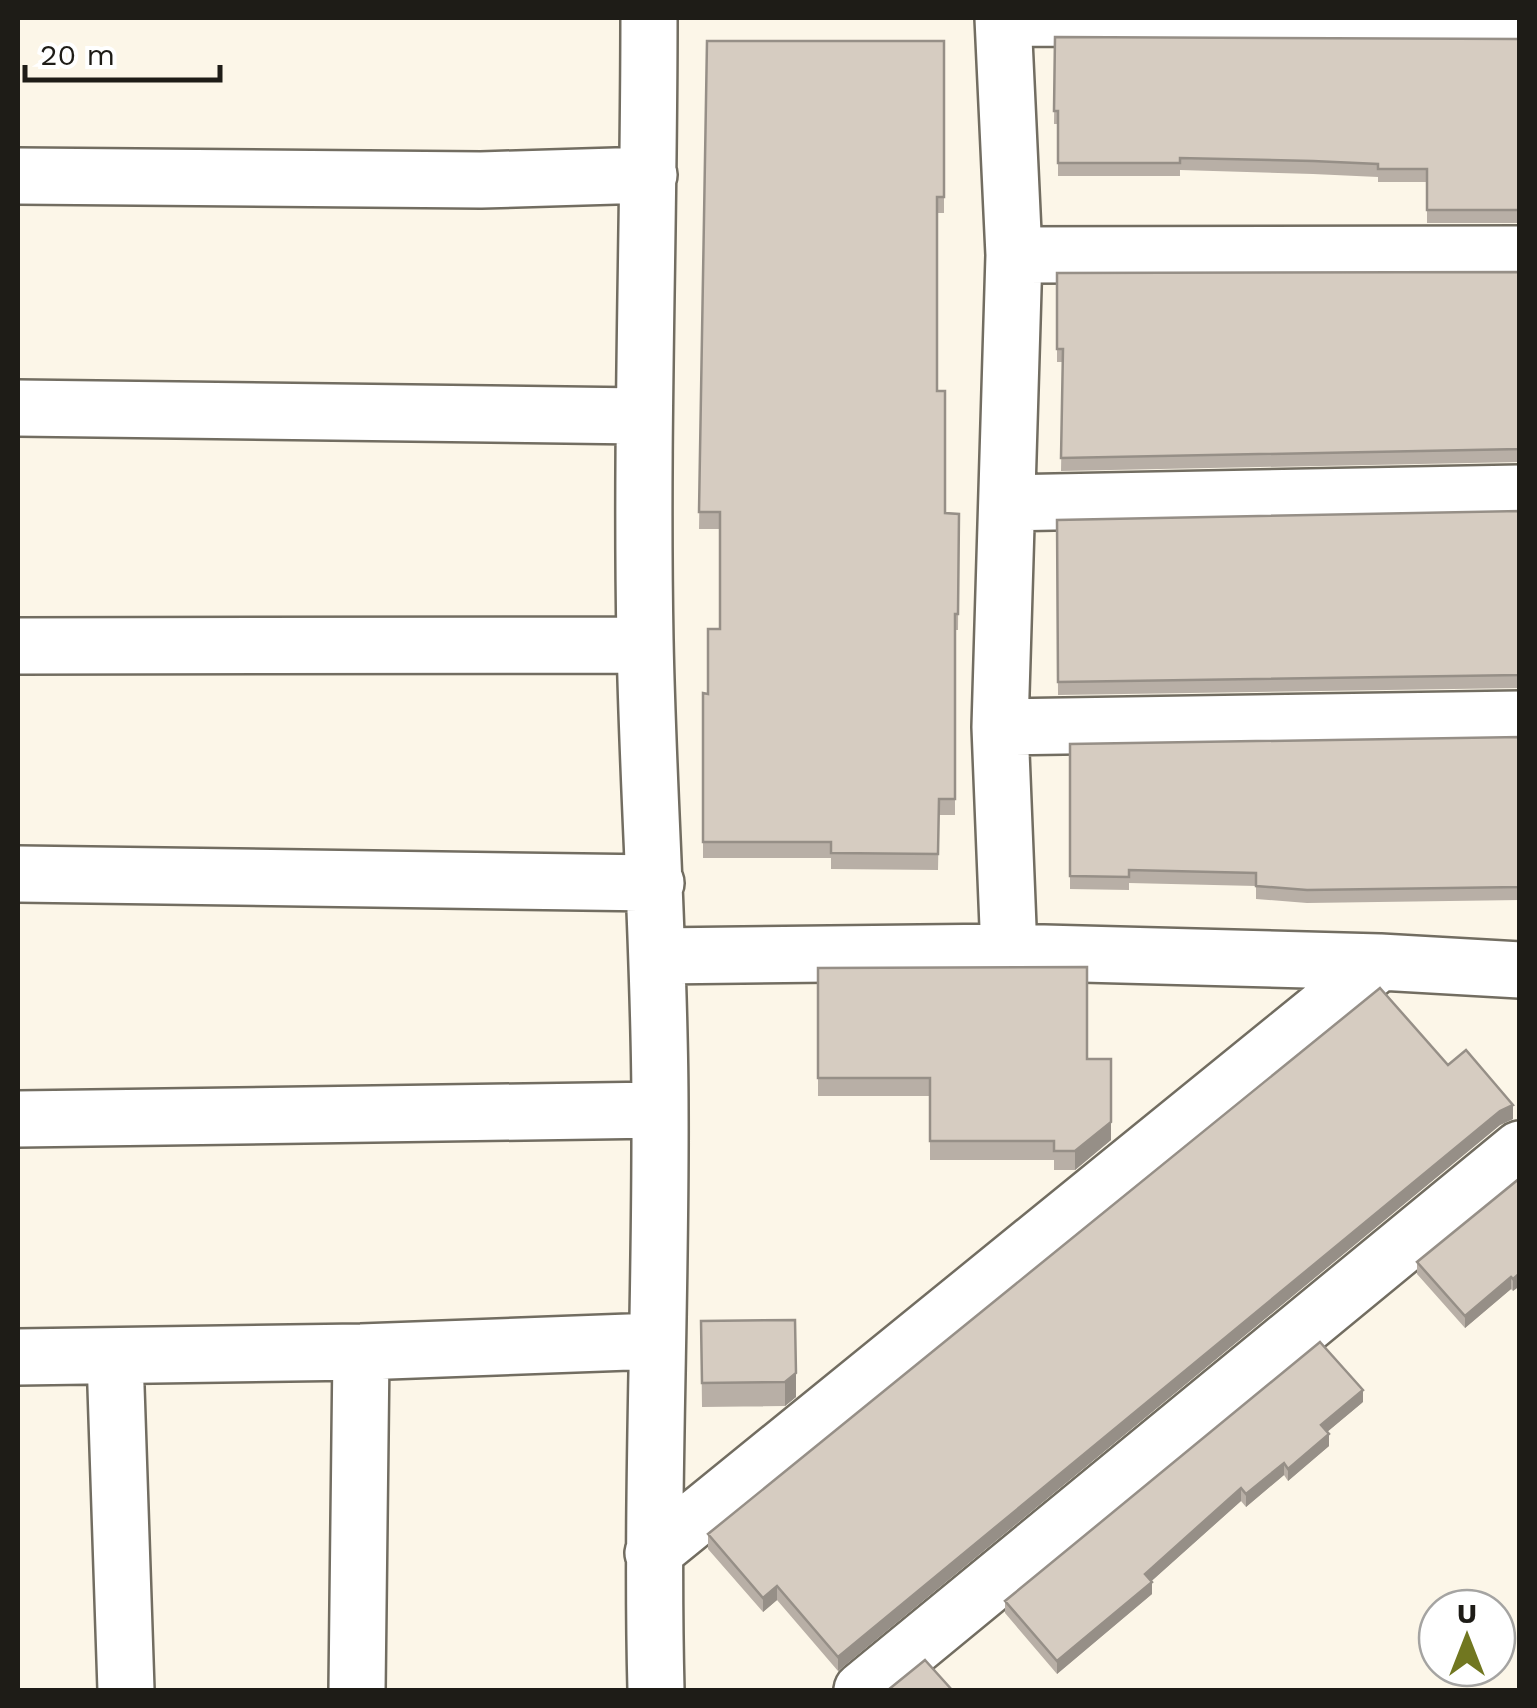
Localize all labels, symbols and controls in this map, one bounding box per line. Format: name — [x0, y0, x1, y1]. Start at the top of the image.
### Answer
scale bar — [25, 20, 220, 82]
text: 20 m — [40, 37, 115, 72]
north arrow — [1417, 1588, 1517, 1688]
text: U — [1457, 1597, 1477, 1630]

